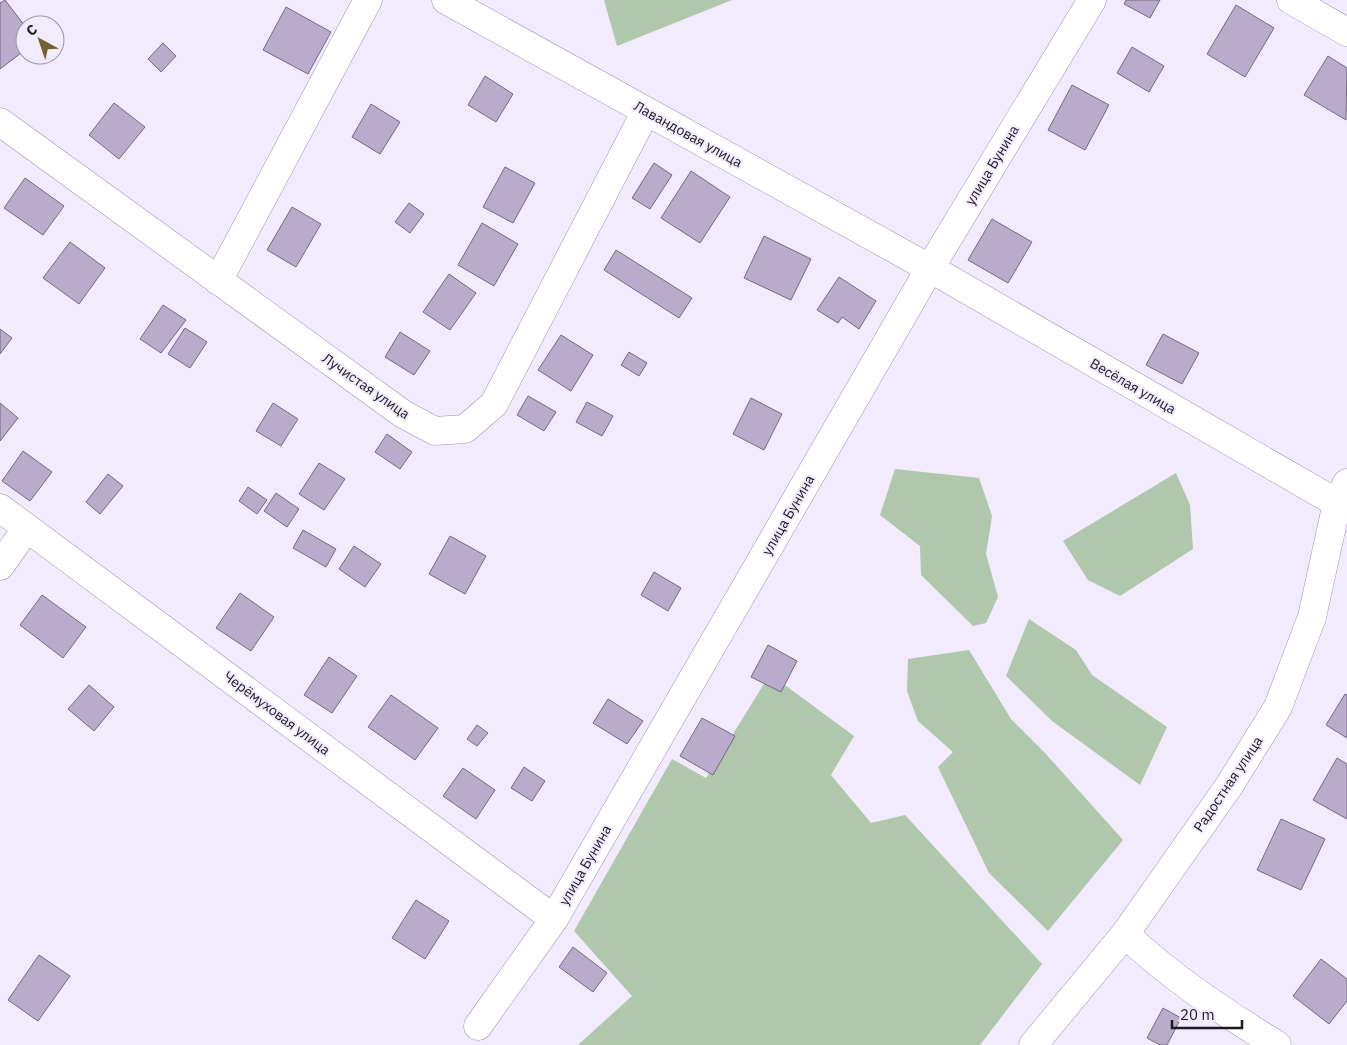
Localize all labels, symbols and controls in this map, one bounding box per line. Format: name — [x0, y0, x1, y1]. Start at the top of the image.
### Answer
north arrow — [15, 15, 65, 65]
text: С — [22, 20, 41, 40]
street label: Лавандовая улица — [631, 97, 746, 172]
street label: улица Бунина — [961, 121, 1023, 208]
street label: Лучистая улица — [319, 349, 414, 423]
street label: Весёлая улица — [1087, 354, 1180, 418]
street label: улица Бунина — [758, 471, 819, 558]
street label: Черёмуховая улица — [220, 667, 334, 759]
street label: Радостная улица — [1189, 732, 1267, 835]
street label: улица Бунина — [555, 821, 616, 908]
scale bar — [1172, 998, 1242, 1030]
text: 20 m — [1180, 1005, 1215, 1024]

